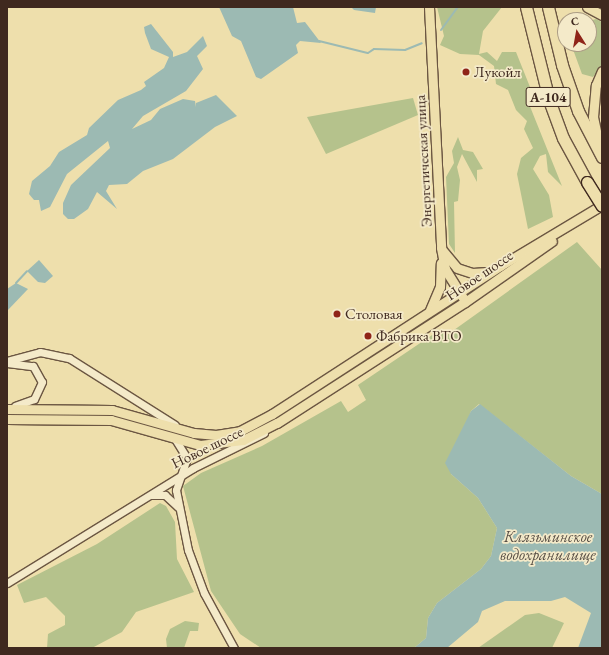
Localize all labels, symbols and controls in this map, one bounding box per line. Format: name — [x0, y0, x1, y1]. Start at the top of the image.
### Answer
north arrow — [557, 12, 597, 52]
text: С — [570, 14, 580, 29]
place label: Лукойл — [474, 63, 521, 81]
marker: Лукойл — [461, 67, 471, 77]
road number: А-104 — [525, 85, 571, 109]
street label: Энергетическая улица — [411, 94, 435, 228]
street label: Новое шоссе — [442, 246, 516, 304]
place label: Столовая — [345, 305, 403, 323]
marker: Столовая — [332, 309, 342, 319]
place label: Фабрика ВТО — [376, 327, 462, 345]
marker: Фабрика ВТО — [363, 331, 373, 341]
street label: Новое шоссе — [168, 422, 246, 472]
water label: Клязьминское водохранилище — [500, 527, 596, 565]

